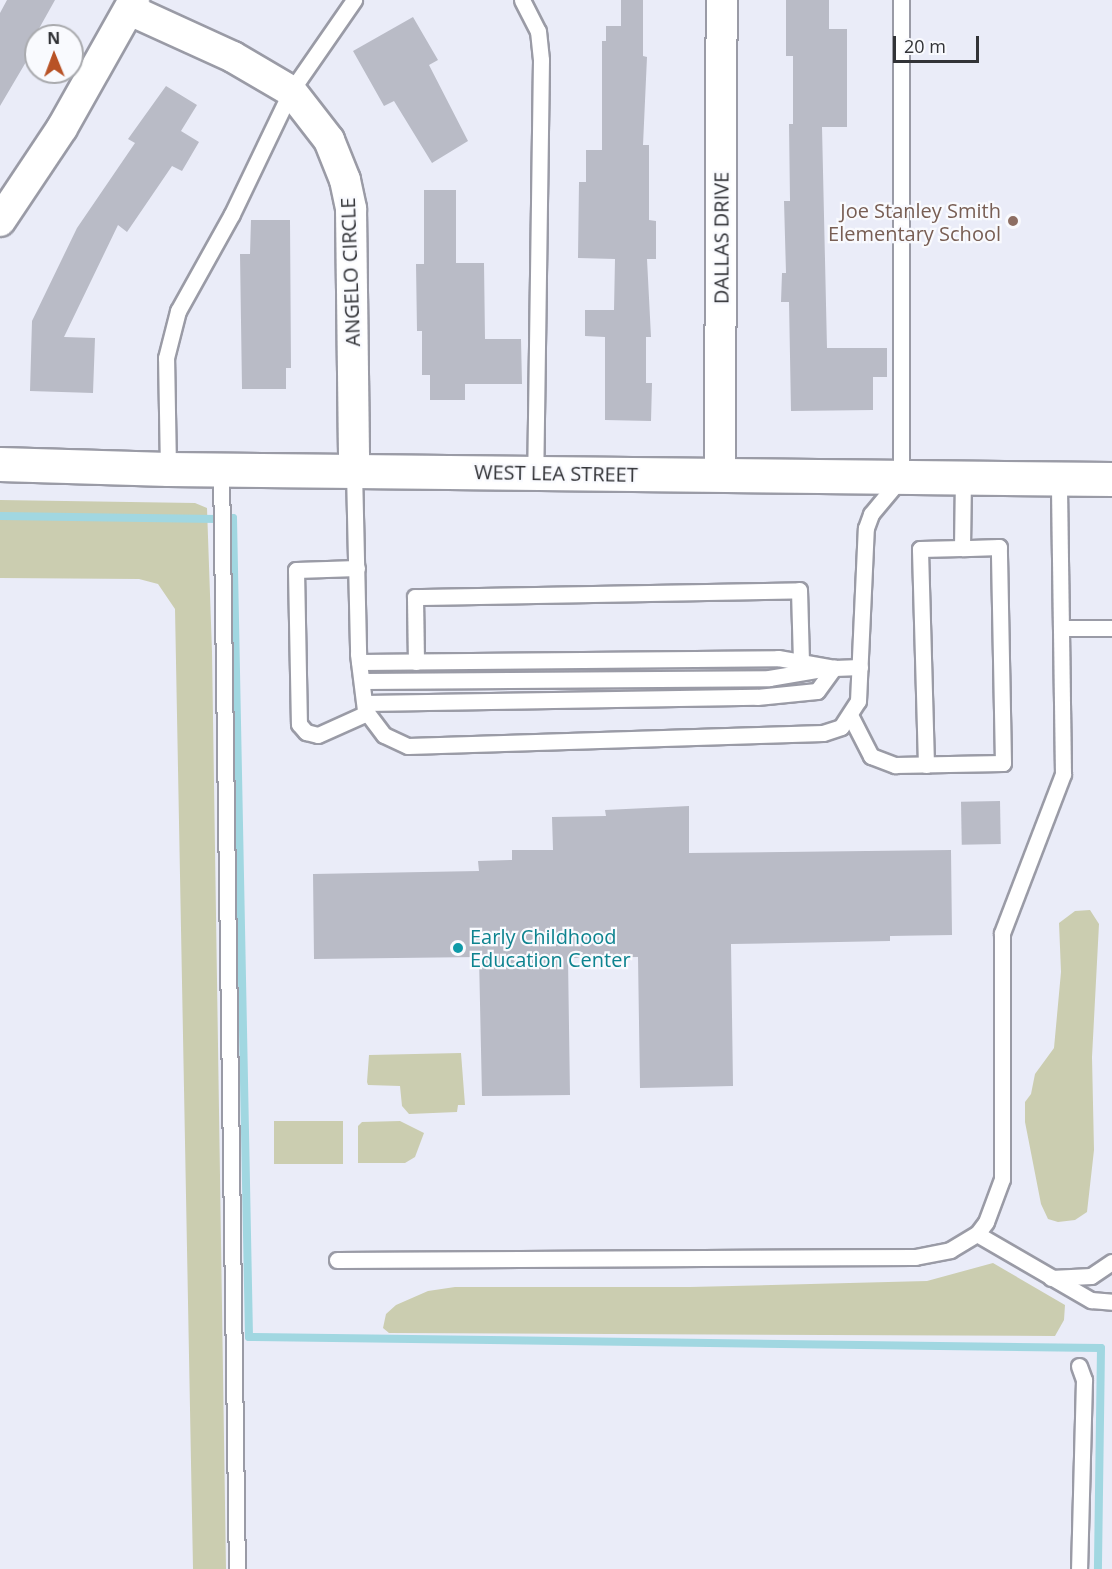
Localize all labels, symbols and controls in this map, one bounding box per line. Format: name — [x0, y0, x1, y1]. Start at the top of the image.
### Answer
north arrow — [24, 24, 84, 84]
scale bar — [896, 24, 982, 62]
text: N — [47, 27, 60, 49]
text: 20 m — [904, 34, 946, 58]
street label: DALLAS DRIVE — [709, 172, 733, 304]
street label: ANGELO CIRCLE — [335, 197, 365, 347]
place label: Joe Stanley Smith Elementary School — [828, 198, 1001, 245]
marker: Joe Stanley Smith Elementary School — [1006, 214, 1020, 228]
street label: WEST LEA STREET — [474, 460, 638, 486]
place label: Early Childhood Education Center — [470, 924, 631, 971]
marker: Early Childhood Education Center — [451, 941, 465, 955]

